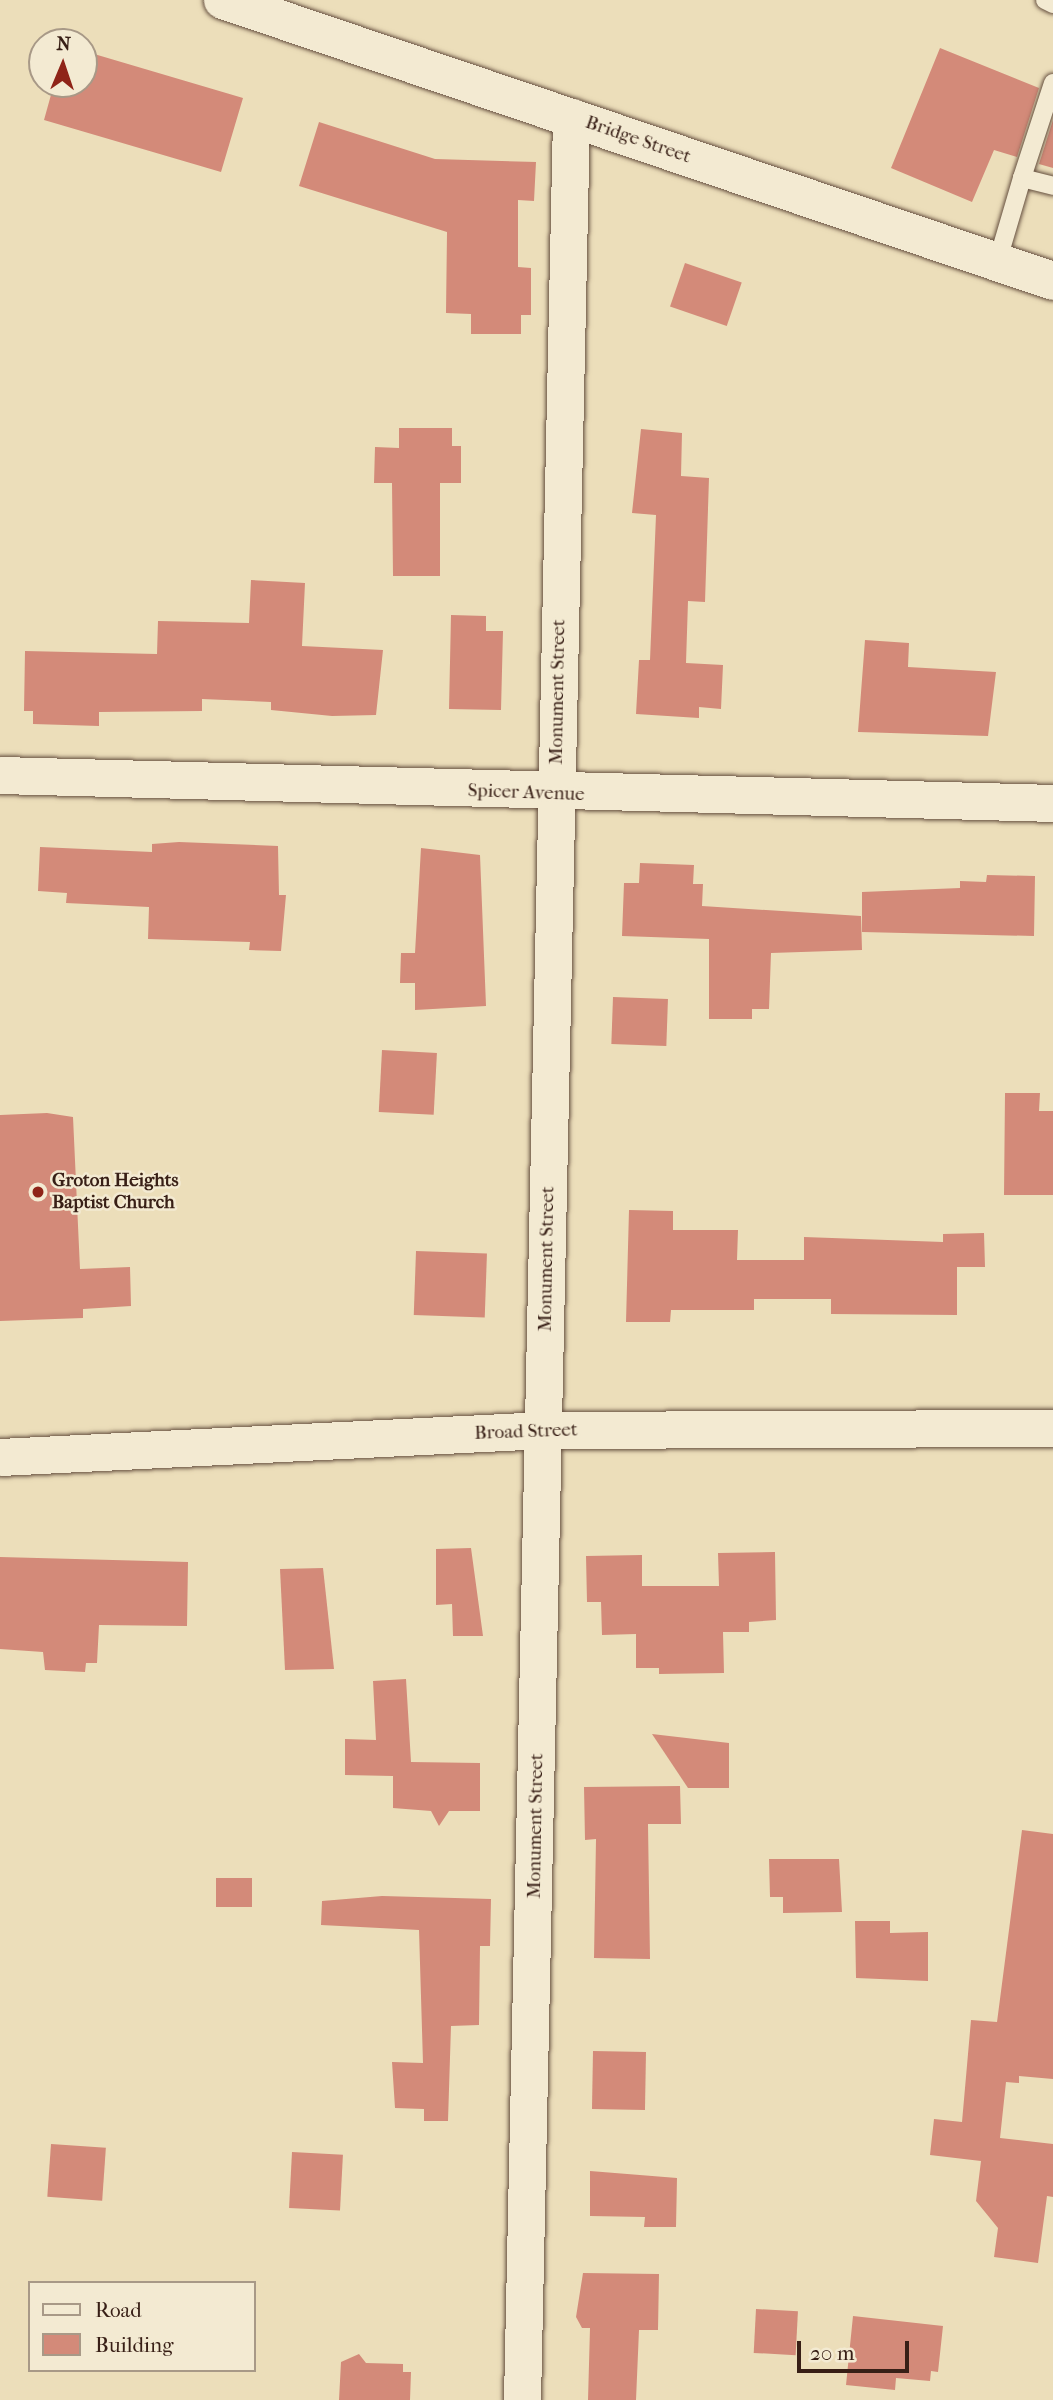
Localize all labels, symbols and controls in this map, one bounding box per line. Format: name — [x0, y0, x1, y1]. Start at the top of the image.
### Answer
north arrow — [28, 28, 98, 98]
text: N — [56, 33, 71, 55]
street label: Bridge Street — [582, 111, 694, 169]
street label: Monument Street — [545, 619, 571, 765]
street label: Spicer Avenue — [467, 780, 585, 806]
place label: Groton Heights Baptist Church — [52, 1170, 179, 1214]
marker: Groton Heights Baptist Church — [30, 1184, 46, 1200]
street label: Monument Street — [534, 1186, 560, 1332]
street label: Broad Street — [474, 1419, 578, 1445]
street label: Monument Street — [523, 1753, 549, 1899]
legend — [28, 2281, 256, 2372]
text: Road — [95, 2298, 142, 2322]
scale bar — [801, 2326, 913, 2370]
text: Building — [95, 2333, 173, 2357]
text: 20 m — [810, 2341, 854, 2365]

